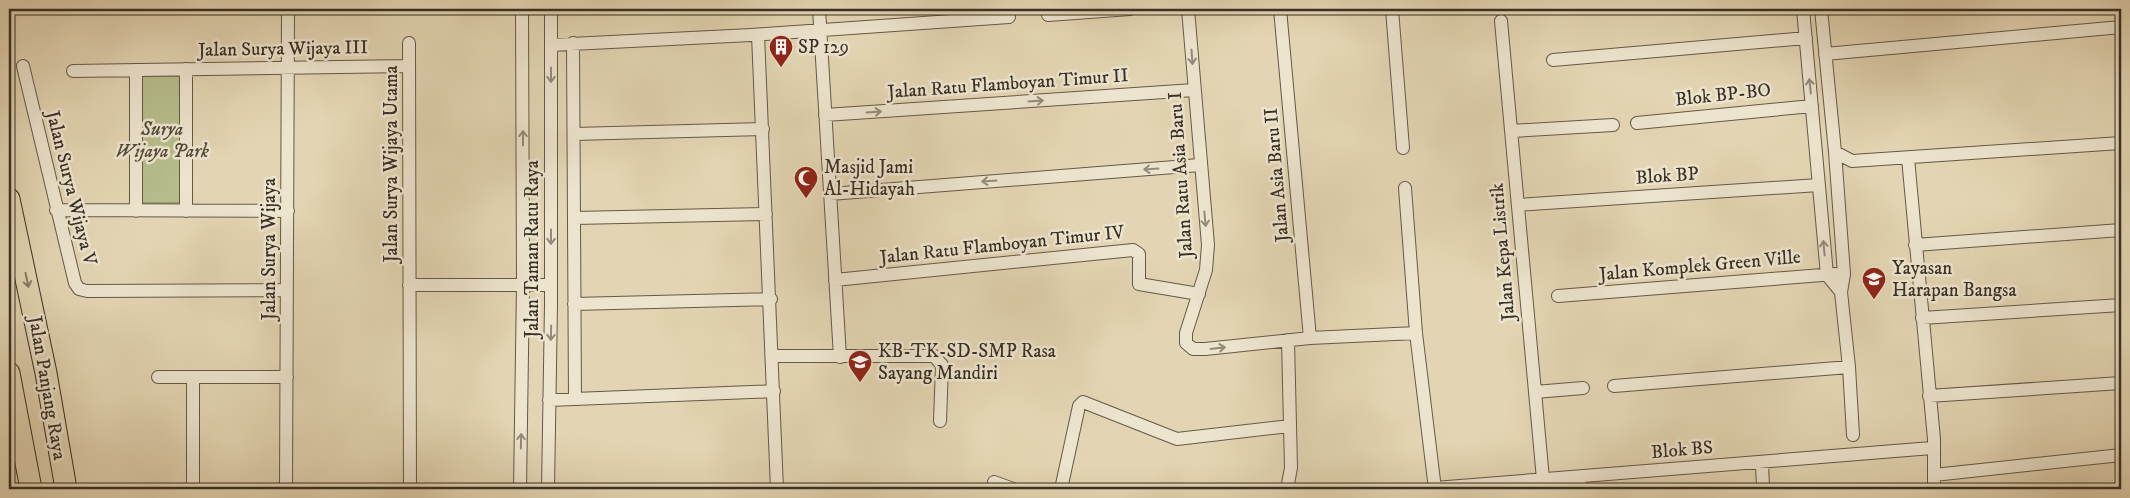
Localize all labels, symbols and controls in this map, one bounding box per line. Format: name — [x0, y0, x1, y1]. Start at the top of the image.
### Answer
building icon: SP 129 — [768, 34, 794, 68]
street label: Jalan Surya Wijaya III — [196, 36, 368, 62]
place label: SP 129 — [798, 36, 849, 59]
one-way arrow — [1187, 49, 1196, 65]
street label: Jalan Ratu Flamboyan Timur II — [885, 64, 1129, 104]
street label: Jalan Surya Wijaya Utama — [380, 65, 403, 265]
one-way arrow — [546, 66, 556, 83]
one-way arrow — [1806, 78, 1815, 94]
street label: Blok BP-BO — [1674, 79, 1772, 111]
street label: Jalan Ratu Asia Baru I — [1164, 91, 1198, 261]
one-way arrow — [1028, 96, 1044, 105]
street label: Jalan Surya Wijaya V — [40, 106, 102, 269]
one-way arrow — [866, 107, 882, 116]
street label: Jalan Asia Baru II — [1260, 107, 1294, 245]
park label: Surya Wijaya Park — [115, 118, 209, 163]
one-way arrow — [518, 130, 528, 146]
place label: Masjid Jami Al-Hidayah — [824, 156, 915, 201]
street label: Jalan Taman Ratu Raya — [521, 160, 544, 340]
street label: Blok BP — [1635, 162, 1699, 190]
one-way arrow — [1144, 164, 1160, 173]
mosque icon: Masjid Jami Al-Hidayah — [793, 165, 819, 199]
one-way arrow — [982, 177, 998, 186]
street label: Jalan Surya Wijaya — [258, 178, 281, 322]
street label: Jalan Kepa Listrik — [1485, 182, 1521, 324]
one-way arrow — [1200, 211, 1210, 227]
street label: Jalan Ratu Flamboyan Timur IV — [877, 221, 1126, 269]
one-way arrow — [546, 229, 556, 245]
one-way arrow — [1820, 240, 1829, 256]
street label: Jalan Komplek Green Ville — [1596, 246, 1802, 286]
place label: Yayasan Harapan Bangsa — [1892, 257, 2016, 302]
school or university icon: Yayasan Harapan Bangsa — [1861, 266, 1887, 300]
one-way arrow — [23, 272, 32, 288]
street label: Jalan Panjang Raya — [23, 312, 71, 462]
one-way arrow — [546, 325, 555, 341]
place label: KB-TK-SD-SMP Rasa Sayang Mandiri — [878, 340, 1056, 385]
one-way arrow — [1210, 343, 1226, 353]
school or university icon: KB-TK-SD-SMP Rasa Sayang Mandiri — [847, 349, 873, 383]
one-way arrow — [516, 433, 526, 449]
street label: Blok BS — [1650, 436, 1714, 464]

